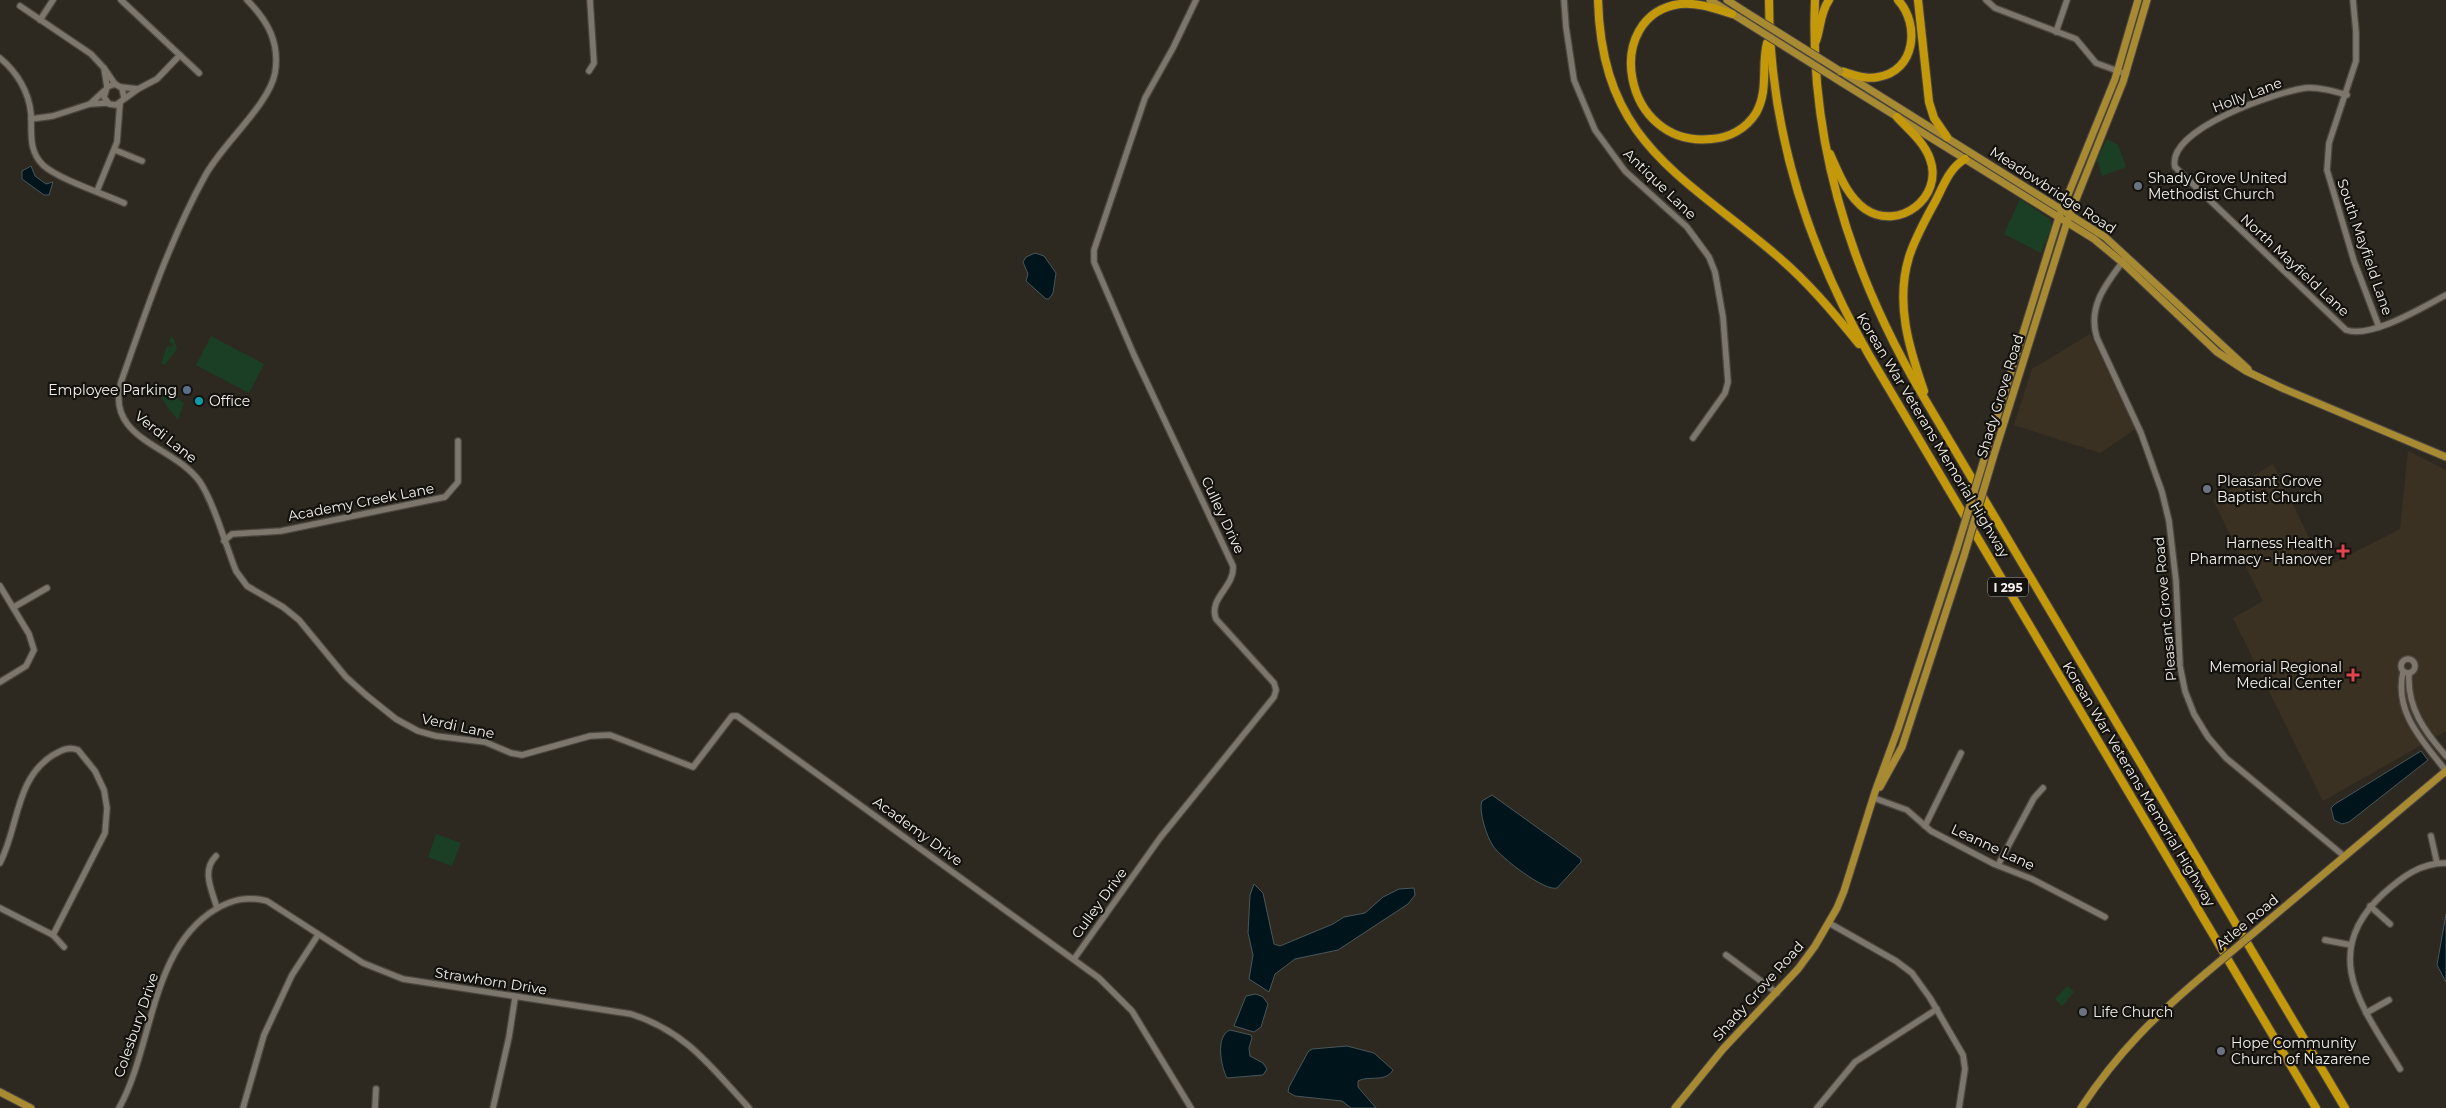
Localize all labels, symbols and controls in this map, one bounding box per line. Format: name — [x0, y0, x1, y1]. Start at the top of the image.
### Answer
street label: Holly Lane — [2210, 73, 2284, 117]
street label: Meadowbridge Road — [1987, 142, 2119, 238]
street label: Antique Lane — [1620, 145, 1700, 223]
place label: Shady Grove United Methodist Church — [2148, 169, 2287, 203]
street label: South Mayfield Lane — [2333, 176, 2397, 318]
marker: Shady Grove United Methodist Church — [2132, 180, 2144, 192]
street label: North Mayfield Lane — [2237, 210, 2353, 320]
street label: Korean War Veterans Memorial Highway — [1853, 309, 2014, 561]
street label: Shady Grove Road — [1973, 332, 2027, 460]
place label: Employee Parking — [48, 381, 177, 399]
marker: Employee Parking — [181, 384, 193, 396]
place label: Office — [209, 392, 250, 410]
marker: Office — [193, 395, 205, 407]
street label: Verdi Lane — [131, 407, 201, 467]
place label: Pleasant Grove Baptist Church — [2217, 472, 2322, 506]
street label: Culley Drive — [1197, 474, 1249, 556]
street label: Academy Creek Lane — [286, 479, 436, 525]
marker: Pleasant Grove Baptist Church — [2201, 483, 2213, 495]
place label: Harness Health Pharmacy - Hanover — [2189, 534, 2333, 568]
street label: Pleasant Grove Road — [2150, 536, 2180, 682]
marker: Harness Health Pharmacy - Hanover — [2337, 545, 2349, 557]
road number: I 295 — [1988, 578, 2028, 596]
street label: Korean War Veterans Memorial Highway — [2059, 658, 2220, 910]
place label: Memorial Regional Medical Center — [2209, 658, 2342, 692]
marker: Memorial Regional Medical Center — [2346, 668, 2360, 682]
street label: Verdi Lane — [420, 709, 496, 743]
street label: Academy Drive — [870, 792, 966, 870]
street label: Leanne Lane — [1948, 820, 2038, 874]
street label: Culley Drive — [1067, 864, 1131, 942]
street label: Atlee Road — [2212, 890, 2282, 954]
street label: Shady Grove Road — [1709, 937, 1807, 1045]
street label: Strawhorn Drive — [434, 963, 548, 999]
street label: Colesbury Drive — [110, 970, 162, 1080]
place label: Life Church — [2093, 1003, 2173, 1021]
marker: Life Church — [2077, 1006, 2089, 1018]
place label: Hope Community Church of Nazarene — [2231, 1034, 2370, 1068]
marker: Hope Community Church of Nazarene — [2215, 1045, 2227, 1057]

